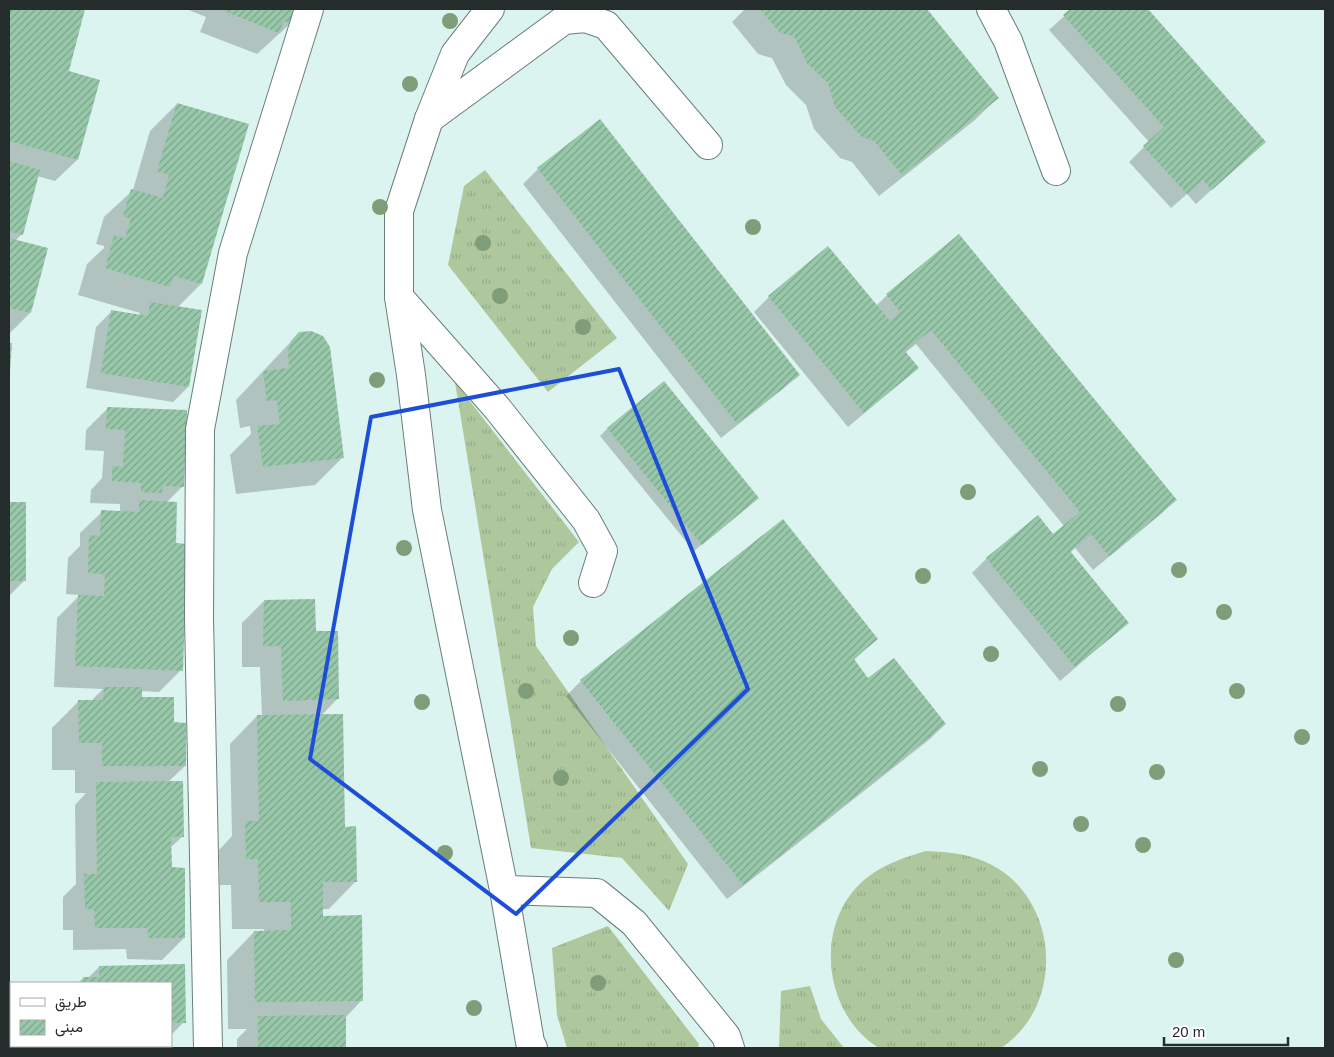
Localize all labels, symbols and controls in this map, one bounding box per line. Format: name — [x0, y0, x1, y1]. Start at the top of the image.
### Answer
legend — [10, 982, 172, 1047]
text: طريق — [55, 993, 87, 1012]
scale bar — [1164, 1014, 1288, 1046]
text: مبنى — [55, 1018, 83, 1037]
text: 20 m — [1172, 1023, 1205, 1040]

